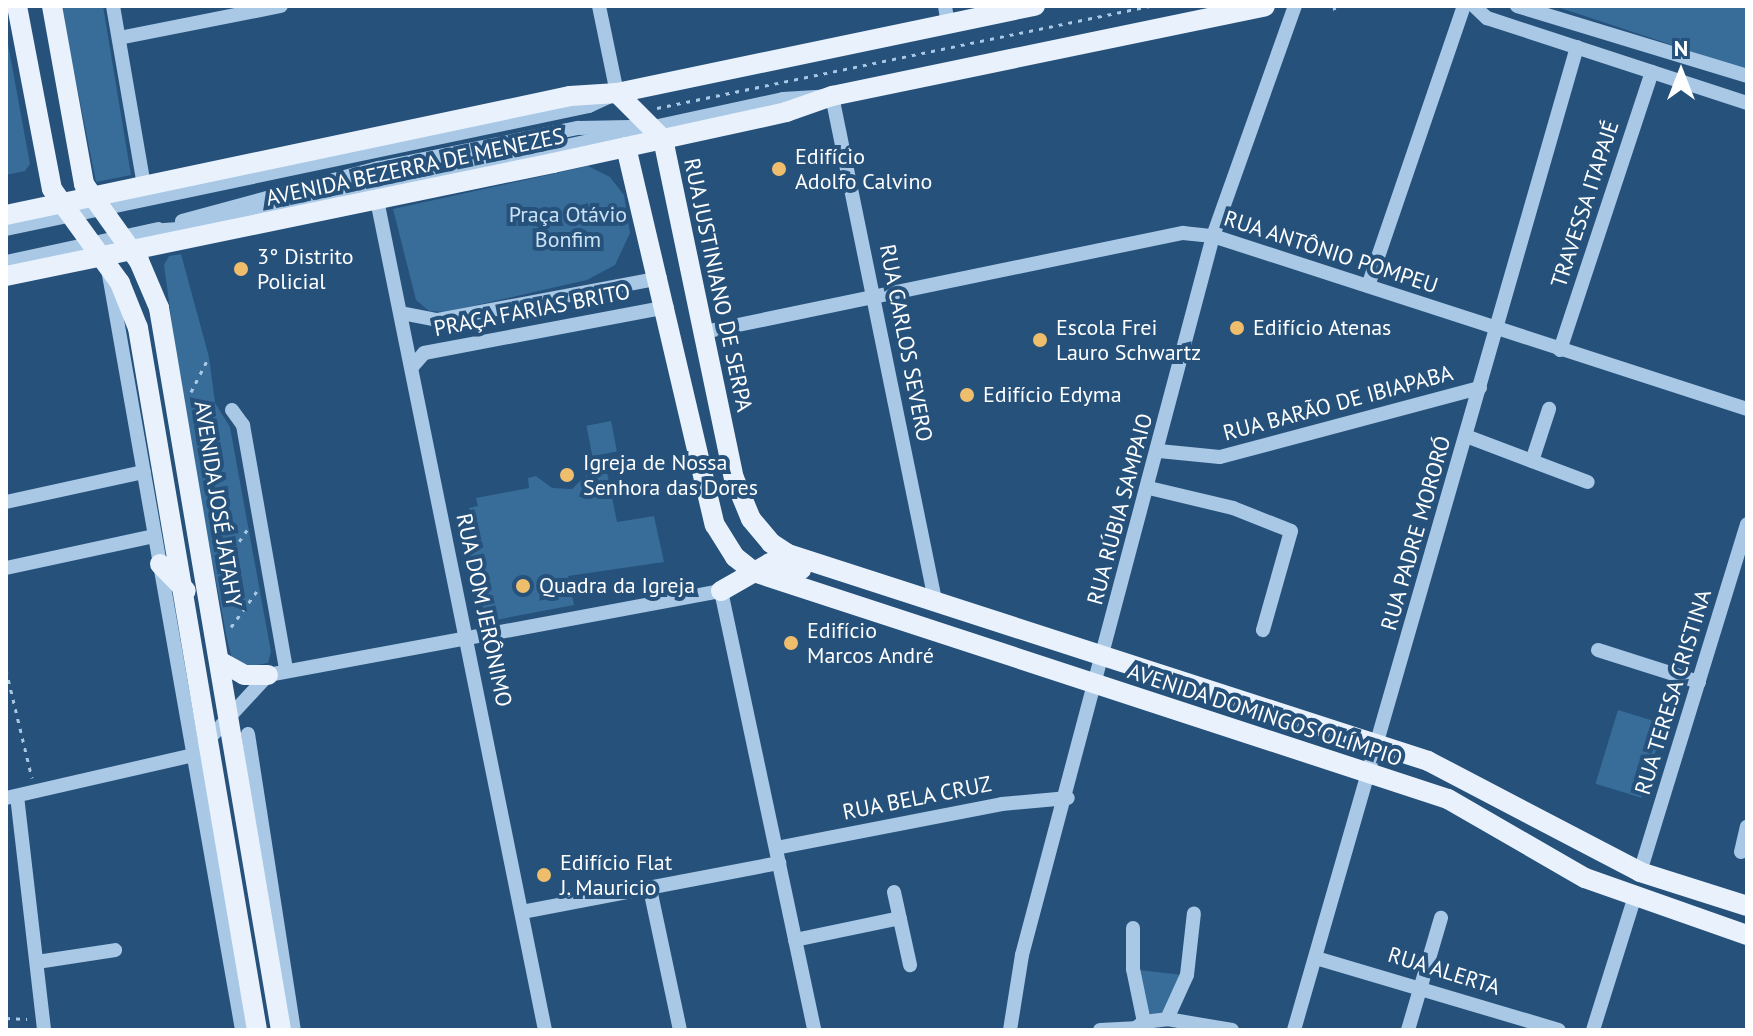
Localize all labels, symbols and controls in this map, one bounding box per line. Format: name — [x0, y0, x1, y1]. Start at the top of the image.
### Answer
north arrow — [1641, 32, 1721, 112]
text: N — [1674, 34, 1688, 62]
street label: TRAVESSA ITAPAJÉ — [1545, 117, 1625, 291]
street label: AVENIDA BEZERRA DE MENEZES — [263, 122, 567, 212]
place label: Edifício Adolfo Calvino — [795, 143, 932, 194]
street label: RUA JUSTINIANO DE SERPA — [678, 155, 758, 415]
marker: Edifício Adolfo Calvino — [770, 160, 788, 178]
park label: Praça Otávio Bonfim — [509, 201, 627, 252]
street label: RUA ANTÔNIO POMPEU — [1220, 205, 1442, 299]
street label: RUA CARLOS SEVERO — [874, 242, 938, 444]
place label: 3° Distrito Policial — [257, 243, 354, 294]
marker: 3° Distrito Policial — [232, 260, 250, 278]
street label: PRAÇA FARIAS BRITO — [431, 278, 633, 342]
place label: Escola Frei Lauro Schwartz — [1056, 314, 1201, 366]
place label: Edifício Atenas — [1253, 315, 1392, 341]
marker: Edifício Atenas — [1228, 319, 1246, 337]
marker: Escola Frei Lauro Schwartz — [1031, 331, 1049, 349]
street label: RUA BARÃO DE IBIAPABA — [1220, 359, 1456, 447]
place label: Edifício Edyma — [983, 382, 1122, 408]
marker: Edifício Edyma — [958, 386, 976, 404]
street label: AVENIDA JOSÉ JATAHY — [189, 399, 247, 609]
street label: RUA RÚBIA SAMPAIO — [1082, 410, 1158, 608]
street label: RUA PADRE MORORÓ — [1375, 432, 1457, 634]
place label: Igreja de Nossa Senhora das Dores — [583, 449, 758, 500]
marker: Igreja de Nossa Senhora das Dores — [558, 466, 576, 484]
street label: RUA DOM JERÔNIMO — [451, 510, 517, 710]
place label: Quadra da Igreja — [539, 573, 695, 599]
marker: Quadra da Igreja — [514, 577, 532, 595]
street label: RUA TERESA CRISTINA — [1629, 585, 1717, 799]
place label: Edifício Marcos André — [807, 617, 935, 668]
marker: Edifício Marcos André — [782, 634, 800, 652]
street label: AVENIDA DOMINGOS OLÍMPIO — [1124, 658, 1406, 772]
street label: RUA BELA CRUZ — [839, 770, 995, 826]
place label: Edifício Flat J. Mauricio — [560, 849, 672, 900]
marker: Edifício Flat J. Mauricio — [535, 866, 553, 884]
street label: RUA ALERTA — [1384, 941, 1504, 1001]

